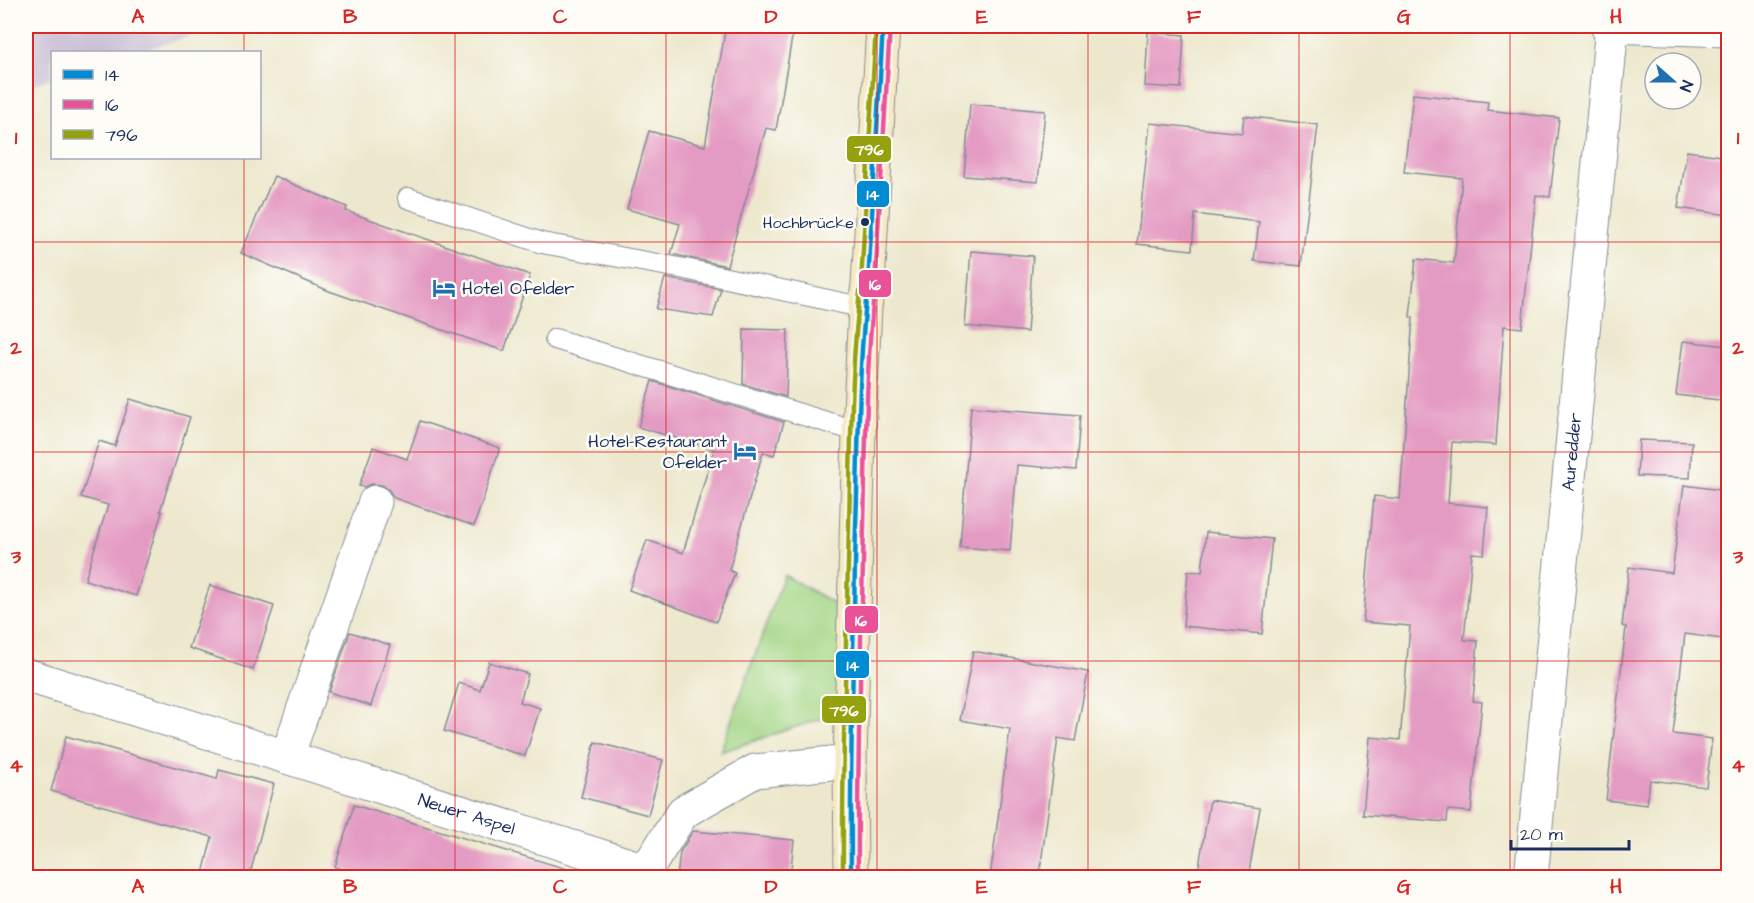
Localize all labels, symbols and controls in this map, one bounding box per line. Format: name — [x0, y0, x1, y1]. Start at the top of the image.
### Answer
text: A — [132, 3, 145, 31]
text: B — [343, 3, 358, 31]
text: C — [553, 3, 568, 31]
text: D — [765, 3, 778, 31]
text: E — [976, 3, 988, 31]
text: F — [1187, 3, 1202, 31]
text: G — [1397, 3, 1411, 31]
text: H — [1610, 3, 1622, 31]
legend — [51, 51, 261, 159]
north arrow — [1643, 51, 1703, 111]
text: 14 — [105, 63, 120, 88]
text: N — [1674, 77, 1698, 95]
text: 16 — [105, 93, 119, 118]
text: 796 — [105, 123, 138, 148]
text: 1 — [15, 124, 18, 152]
text: 1 — [1737, 124, 1740, 152]
line badge: 796 — [846, 135, 892, 163]
text: 796 — [854, 139, 883, 161]
line badge: 14 — [856, 180, 890, 208]
text: 14 — [867, 184, 880, 206]
place label: Hochbrücke — [763, 212, 854, 234]
marker: Hochbrücke — [859, 216, 871, 228]
line badge: 16 — [858, 269, 892, 298]
text: 16 — [869, 274, 881, 296]
hotel icon: Hotel Ofelder — [431, 275, 457, 301]
place label: Hotel Ofelder — [462, 276, 574, 301]
text: 2 — [9, 334, 22, 362]
text: 2 — [1731, 334, 1744, 362]
street label: Auredder — [1556, 412, 1588, 492]
place label: Hotel-Restaurant Ofelder — [588, 429, 728, 475]
hotel icon: Hotel-Restaurant Ofelder — [732, 438, 758, 464]
text: 3 — [10, 543, 22, 571]
text: 3 — [1732, 543, 1744, 571]
line badge: 16 — [844, 605, 879, 634]
text: 16 — [855, 610, 867, 632]
line badge: 14 — [835, 650, 870, 679]
text: 14 — [847, 655, 860, 677]
line badge: 796 — [821, 695, 867, 724]
text: 796 — [829, 700, 858, 722]
text: 4 — [9, 752, 23, 780]
text: 4 — [1731, 752, 1745, 780]
street label: Neuer Aspel — [415, 787, 518, 841]
scale bar — [1511, 813, 1630, 851]
text: 20 m — [1520, 822, 1563, 847]
text: A — [132, 873, 145, 901]
text: B — [343, 873, 358, 901]
text: C — [553, 873, 568, 901]
text: D — [765, 873, 778, 901]
text: E — [976, 873, 988, 901]
text: F — [1187, 873, 1202, 901]
text: G — [1397, 873, 1411, 901]
text: H — [1610, 873, 1622, 901]

